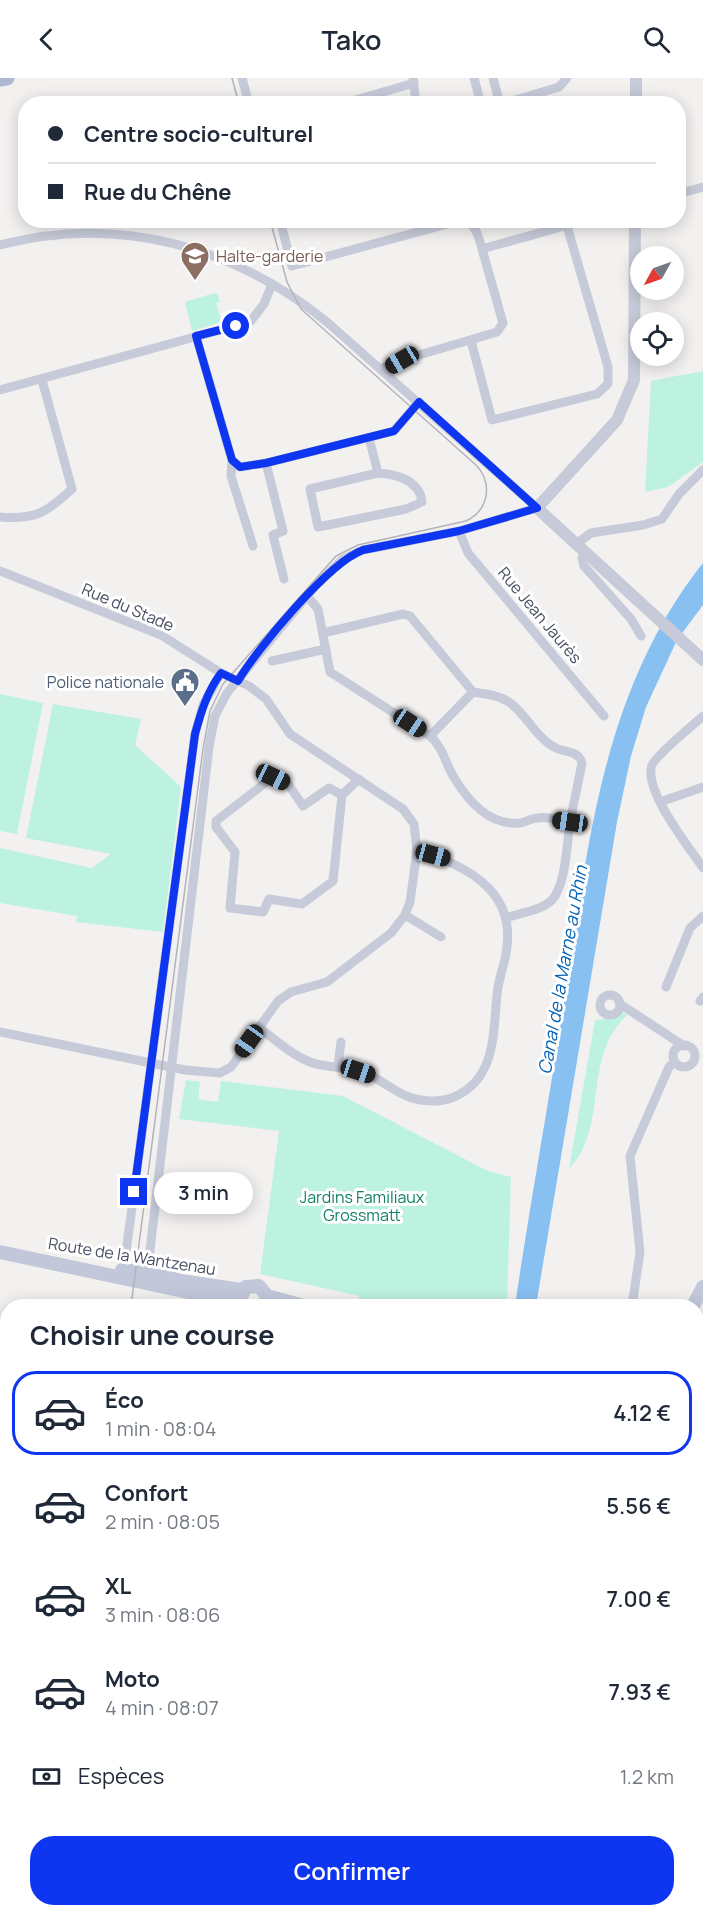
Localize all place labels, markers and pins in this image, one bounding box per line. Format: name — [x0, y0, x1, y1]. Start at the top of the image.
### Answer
school or university icon: Halte-garderie — [179, 240, 211, 282]
place label: Halte-garderie — [216, 245, 323, 267]
public building icon: Police nationale — [169, 666, 201, 708]
place label: Police nationale — [47, 671, 164, 693]

